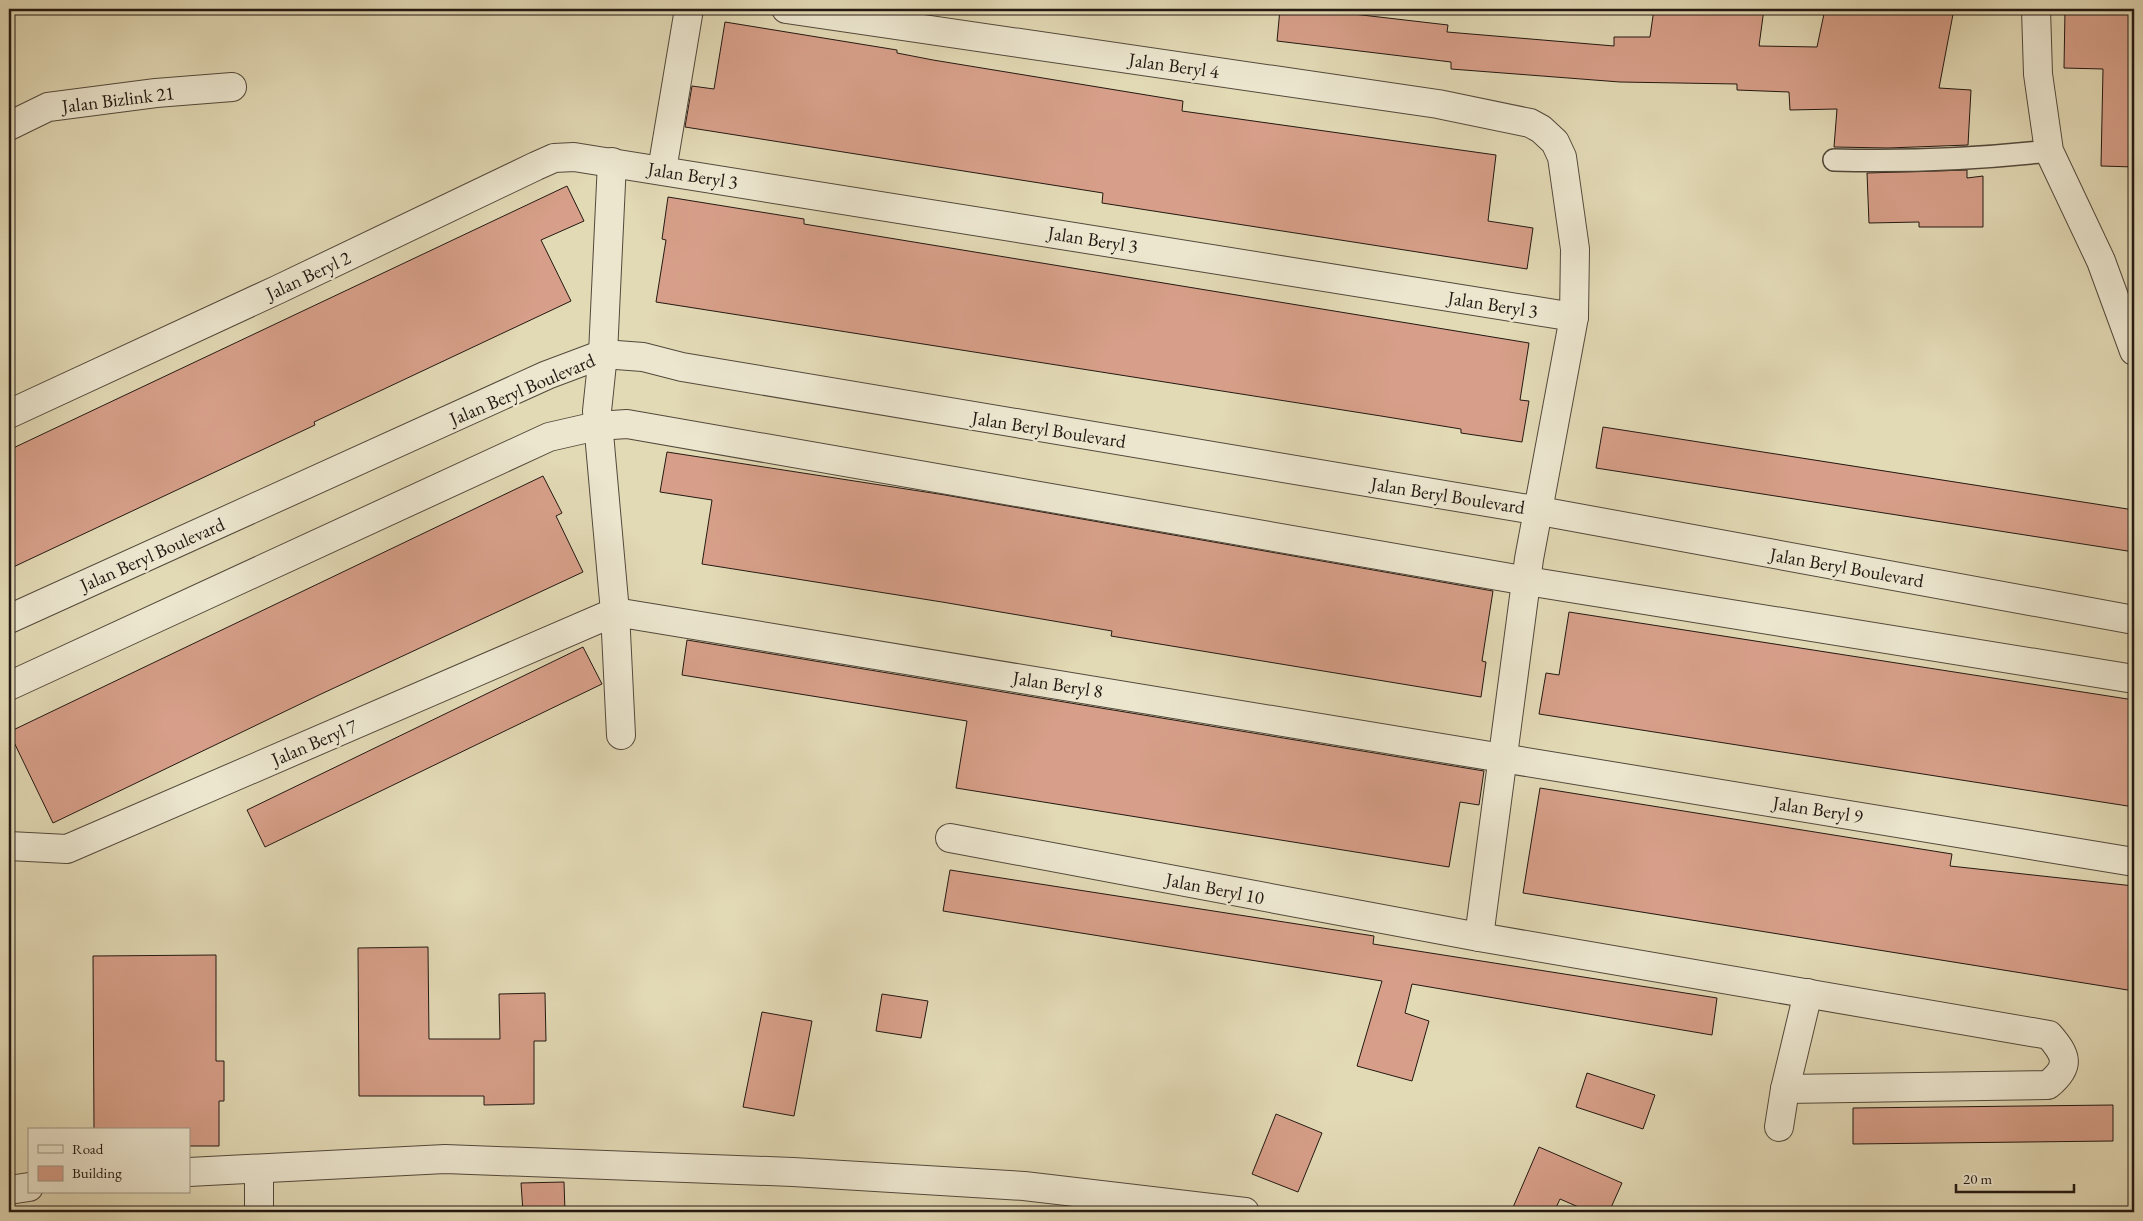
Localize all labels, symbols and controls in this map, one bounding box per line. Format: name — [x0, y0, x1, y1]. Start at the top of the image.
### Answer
street label: Jalan Beryl 4 — [1125, 47, 1221, 84]
street label: Jalan Bizlink 21 — [58, 80, 176, 119]
street label: Jalan Beryl 3 — [644, 156, 740, 195]
street label: Jalan Beryl 3 — [1044, 220, 1140, 259]
street label: Jalan Beryl 2 — [260, 245, 355, 307]
street label: Jalan Beryl 3 — [1444, 285, 1540, 324]
street label: Jalan Beryl Boulevard — [444, 347, 599, 432]
street label: Jalan Beryl Boulevard — [968, 405, 1128, 454]
street label: Jalan Beryl Boulevard — [1367, 471, 1527, 520]
street label: Jalan Beryl Boulevard — [74, 511, 229, 598]
street label: Jalan Beryl Boulevard — [1766, 541, 1926, 593]
street label: Jalan Beryl 8 — [1009, 665, 1105, 704]
street label: Jalan Beryl 7 — [266, 713, 362, 772]
street label: Jalan Beryl 9 — [1769, 790, 1865, 829]
street label: Jalan Beryl 10 — [1162, 866, 1266, 910]
legend — [28, 1128, 190, 1194]
text: Road — [72, 1139, 104, 1158]
scale bar — [1956, 1161, 2073, 1193]
text: Building — [72, 1163, 122, 1182]
text: 20 m — [1963, 1169, 1992, 1188]

